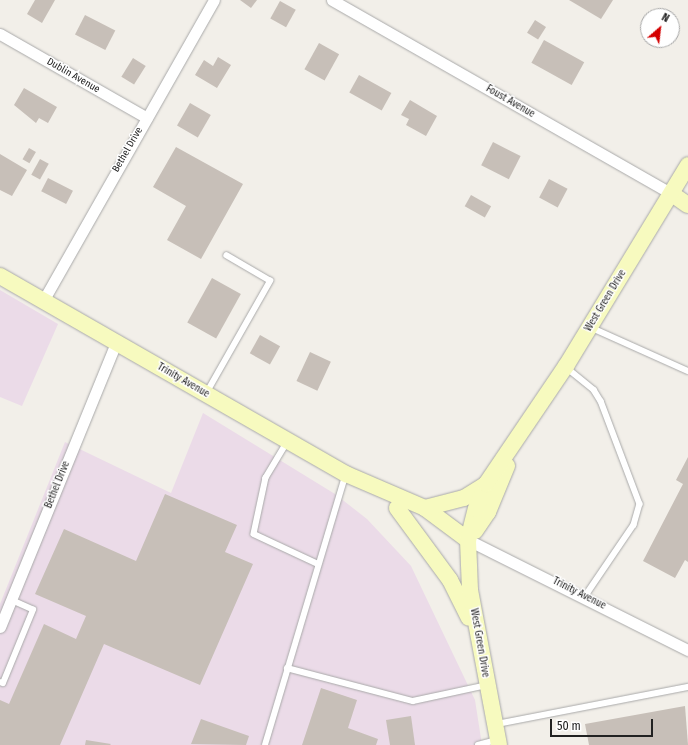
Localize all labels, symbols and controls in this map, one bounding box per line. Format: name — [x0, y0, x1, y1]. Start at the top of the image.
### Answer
north arrow — [640, 8, 680, 48]
text: N — [659, 11, 671, 25]
street label: Dublin Avenue — [44, 56, 102, 96]
street label: Foust Avenue — [483, 83, 537, 121]
street label: Bethel Drive — [110, 125, 146, 175]
street label: West Green Drive — [583, 268, 629, 334]
street label: Trinity Avenue — [155, 361, 211, 401]
street label: Bethel Drive — [43, 460, 73, 510]
street label: Trinity Avenue — [550, 575, 608, 613]
street label: West Green Drive — [467, 608, 491, 678]
scale bar — [552, 711, 655, 737]
text: 50 m — [557, 719, 581, 733]

